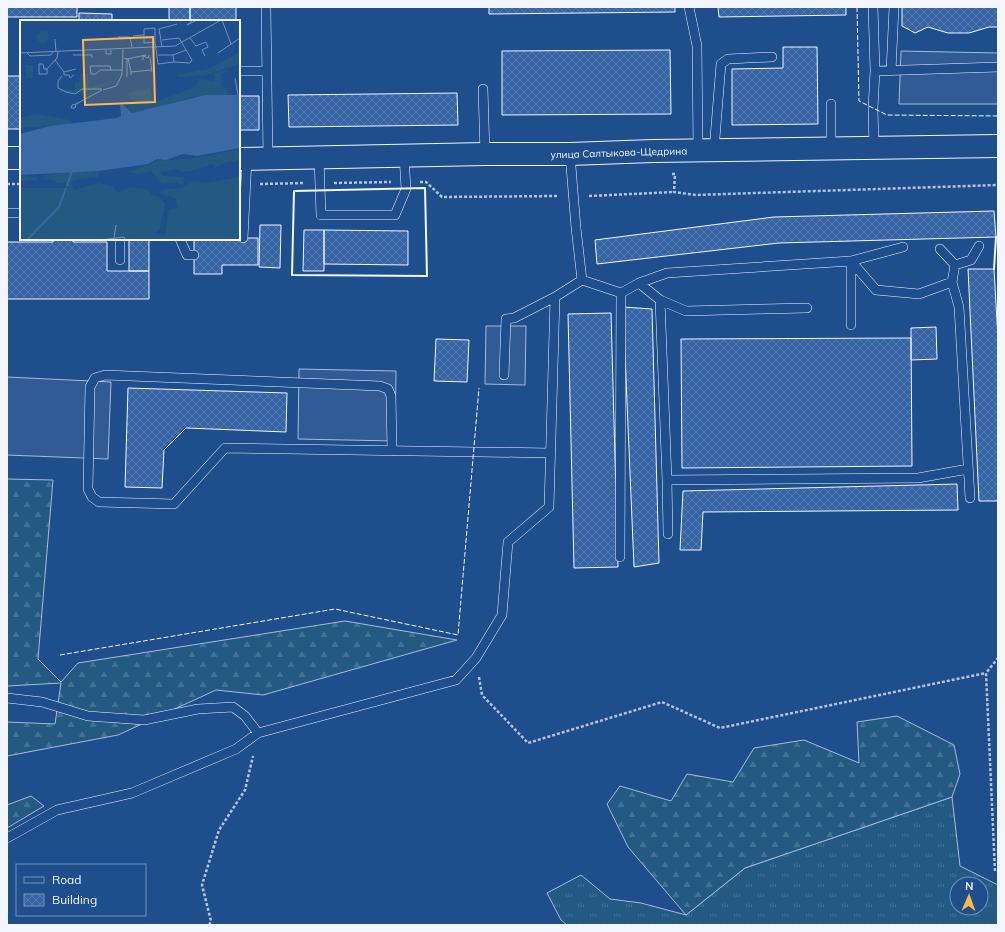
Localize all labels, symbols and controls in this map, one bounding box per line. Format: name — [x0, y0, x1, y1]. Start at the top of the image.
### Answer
inset map — [20, 20, 240, 240]
street label: улица Салтыкова-Щедрина — [551, 144, 687, 161]
legend — [16, 864, 146, 916]
text: Road — [52, 872, 81, 887]
north arrow — [949, 876, 989, 916]
text: N — [965, 879, 974, 893]
text: Building — [52, 892, 97, 907]

